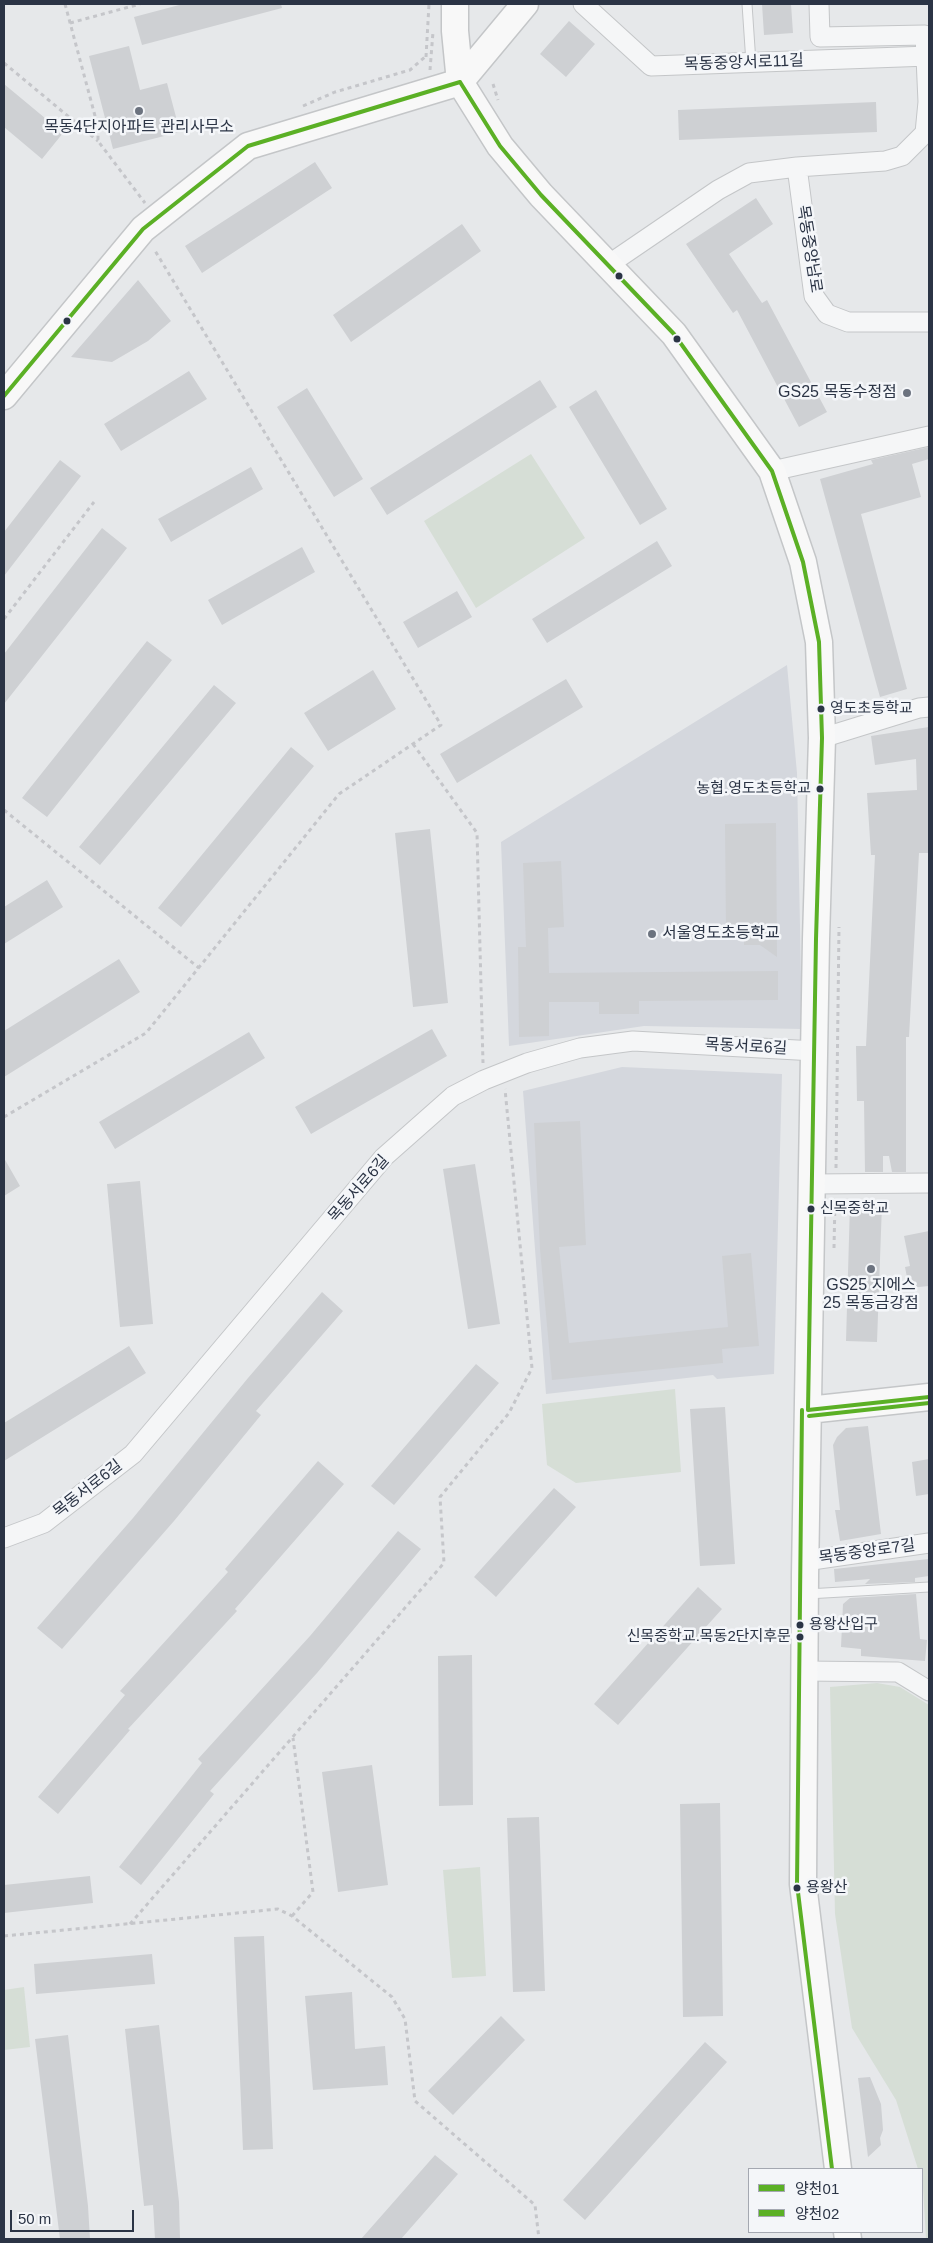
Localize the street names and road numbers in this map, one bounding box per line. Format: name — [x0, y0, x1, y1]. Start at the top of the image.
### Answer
street label: 목동중앙서로11길 — [684, 51, 804, 75]
street label: 목동중앙남로 — [793, 204, 825, 294]
street label: 목동서로6길 — [704, 1035, 788, 1059]
street label: 목동서로6길 — [325, 1152, 393, 1226]
street label: 목동서로6길 — [50, 1456, 126, 1522]
street label: 목동중앙로7길 — [818, 1536, 916, 1568]

